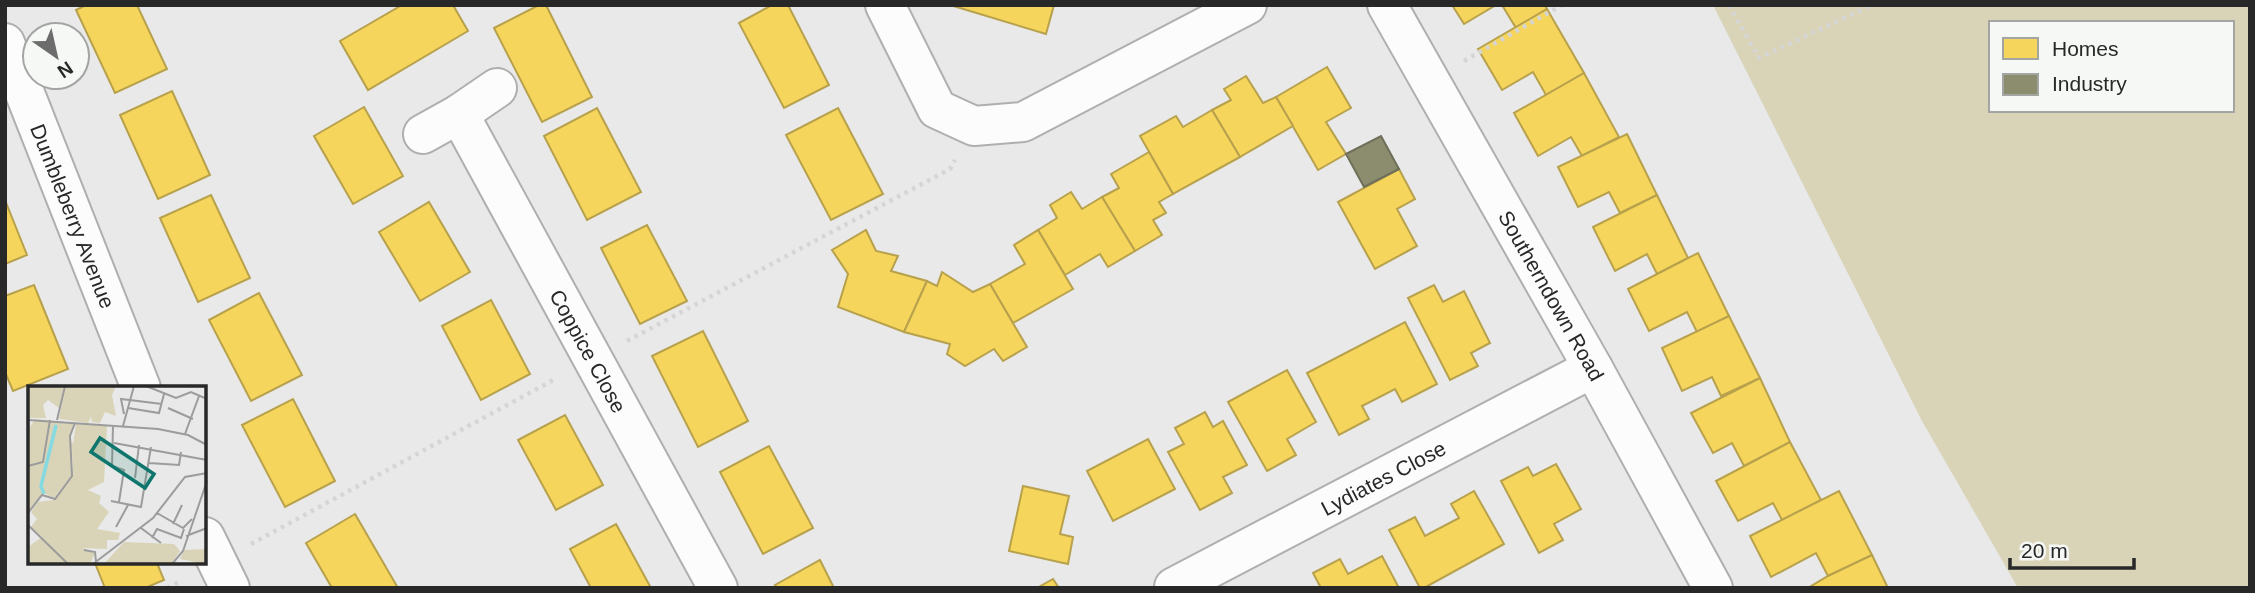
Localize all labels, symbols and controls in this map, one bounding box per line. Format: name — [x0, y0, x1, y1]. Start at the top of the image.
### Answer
north arrow — [21, 21, 91, 91]
legend — [1989, 21, 2234, 112]
text: Homes — [2052, 37, 2119, 60]
text: N — [54, 57, 77, 82]
text: Industry — [2052, 72, 2127, 95]
street label: Dumbleberry Avenue — [27, 121, 120, 311]
street label: Southerndown Road — [1495, 206, 1609, 384]
street label: Coppice Close — [546, 285, 631, 416]
inset map — [28, 386, 206, 565]
street label: Lydiates Close — [1317, 436, 1449, 520]
scale bar — [2010, 526, 2134, 570]
text: 20 m — [2021, 539, 2068, 562]

